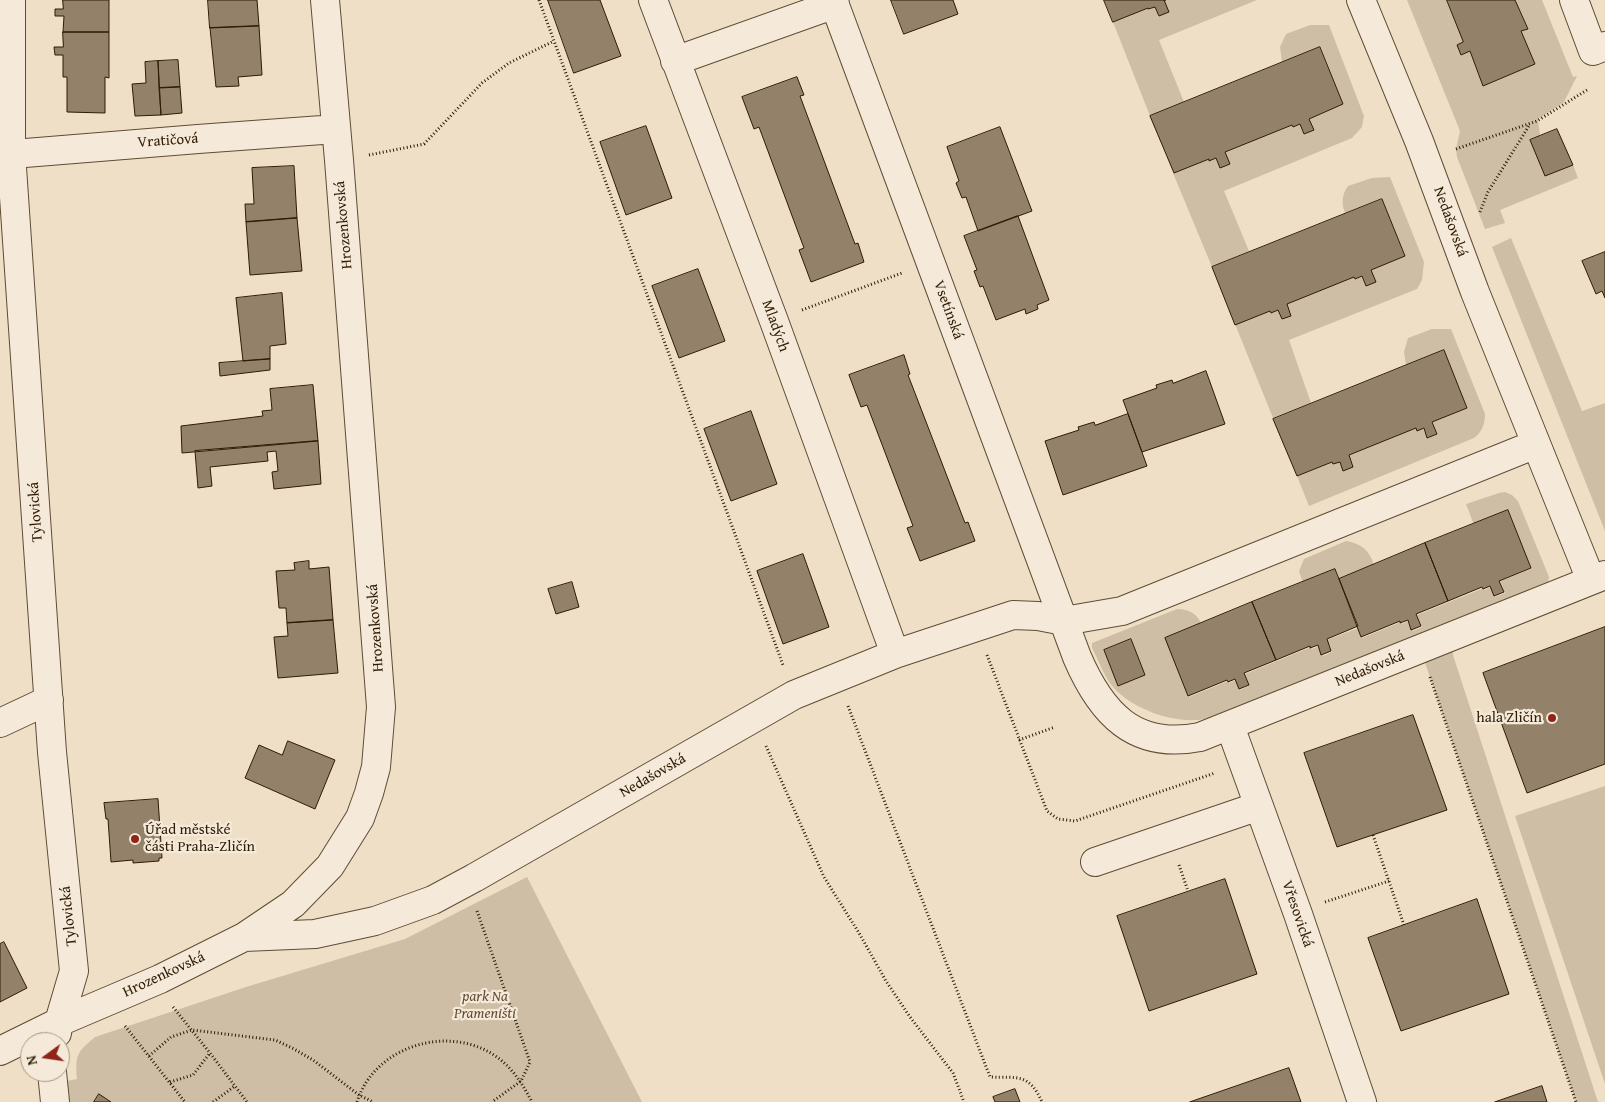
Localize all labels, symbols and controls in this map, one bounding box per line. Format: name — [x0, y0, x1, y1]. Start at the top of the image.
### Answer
street label: Vratičová — [137, 130, 199, 152]
street label: Hrozenkovská — [331, 180, 357, 270]
street label: Nedašovská — [1429, 184, 1471, 260]
street label: Vsetínská — [929, 278, 967, 342]
street label: Mladých — [757, 298, 793, 354]
street label: Tylovická — [25, 481, 47, 543]
street label: Hrozenkovská — [364, 583, 388, 673]
street label: Nedašovská — [1333, 647, 1407, 691]
place label: hala Zličín — [1476, 709, 1542, 727]
marker: hala Zličín — [1546, 712, 1558, 724]
street label: Nedašovská — [617, 750, 689, 802]
place label: Úřad městské části Praha-Zličín — [145, 821, 255, 856]
marker: Úřad městské části Praha-Zličín — [129, 833, 141, 845]
street label: Vřesovická — [1277, 878, 1317, 950]
street label: Tylovická — [57, 885, 81, 947]
street label: Hrozenkovská — [120, 948, 208, 1002]
park label: park Na Prameništi — [454, 988, 516, 1023]
north arrow — [20, 1032, 70, 1082]
text: N — [21, 1053, 42, 1067]

